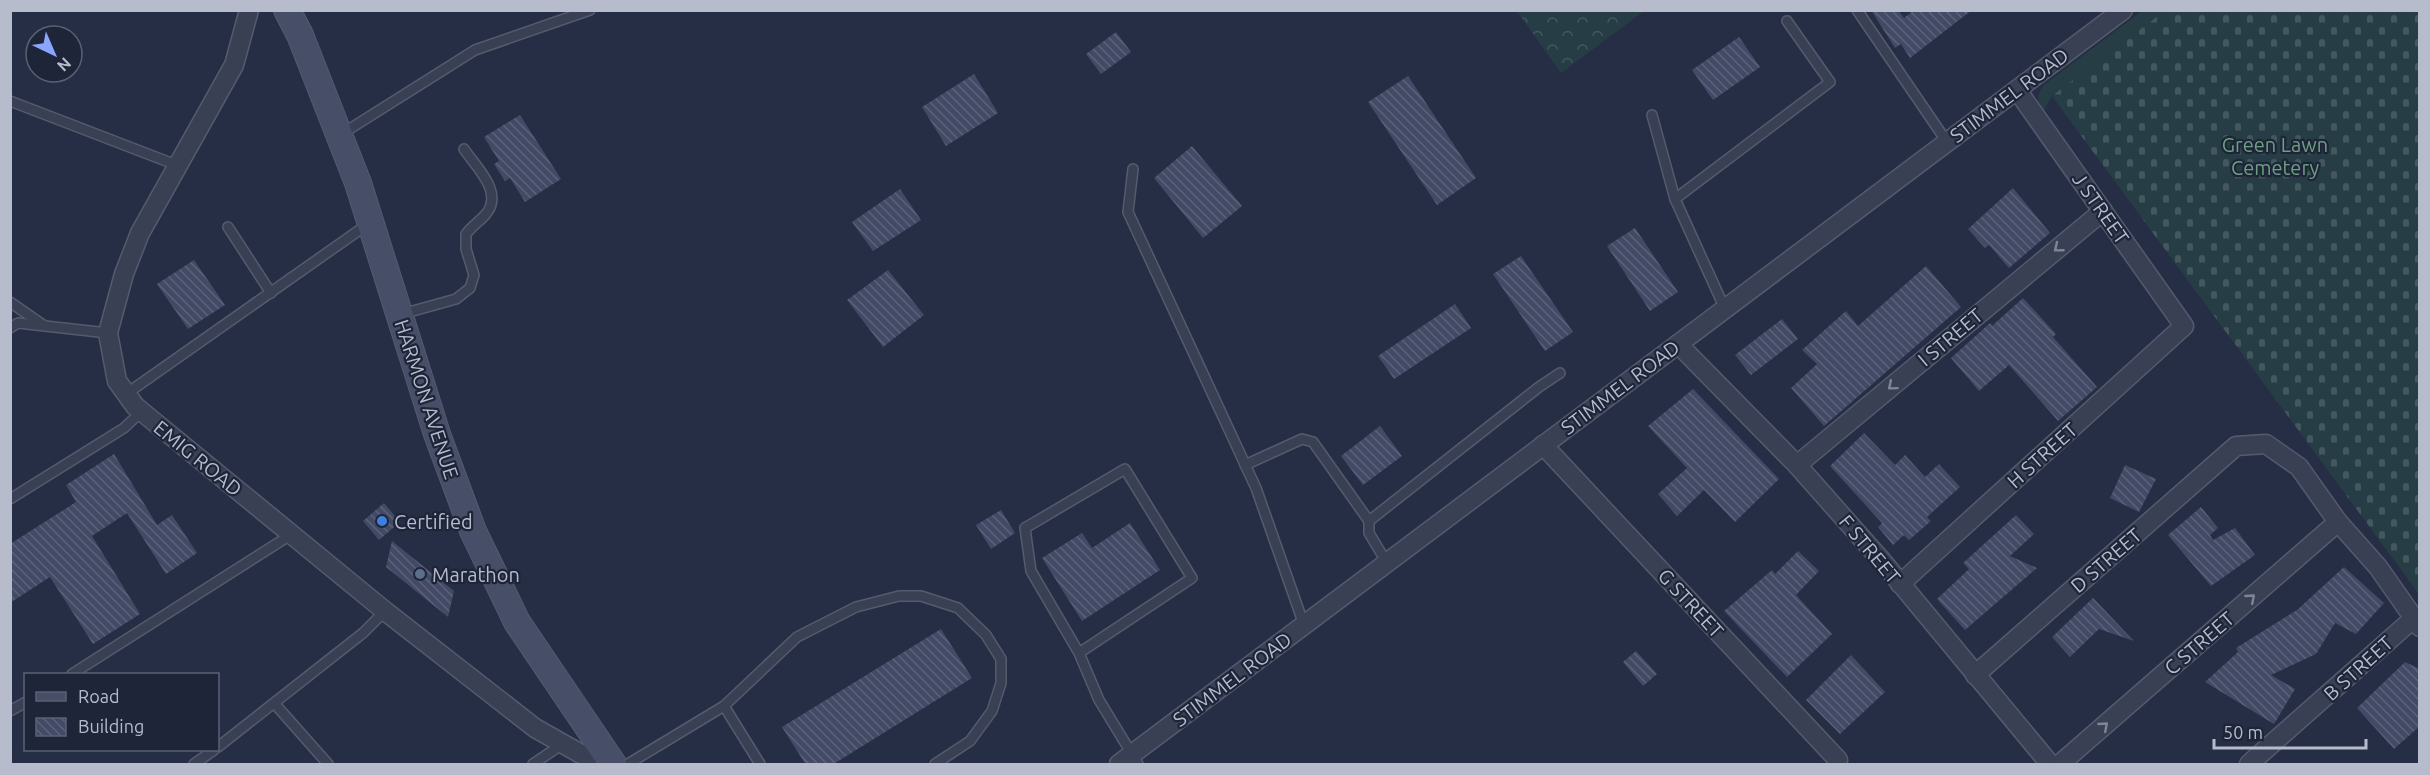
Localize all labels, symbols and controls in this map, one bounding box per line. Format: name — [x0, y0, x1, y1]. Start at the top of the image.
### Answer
north arrow — [24, 24, 84, 84]
street label: STIMMEL ROAD — [1945, 43, 2073, 147]
text: N — [54, 54, 75, 75]
park label: Green Lawn Cemetery — [2222, 133, 2328, 179]
street label: J STREET — [2068, 168, 2134, 248]
one-way arrow — [2054, 240, 2065, 251]
street label: I STREET — [1913, 303, 1987, 371]
street label: HARMON AVENUE — [390, 316, 464, 482]
street label: STIMMEL ROAD — [1556, 335, 1684, 439]
one-way arrow — [1888, 379, 1899, 390]
street label: EMIG ROAD — [149, 416, 247, 500]
street label: H STREET — [2002, 418, 2082, 492]
place label: Certified — [394, 510, 473, 533]
street label: F STREET — [1835, 510, 1905, 588]
marker: Certified — [375, 514, 389, 528]
street label: D STREET — [2066, 523, 2146, 597]
place label: Marathon — [432, 563, 520, 586]
street label: G STREET — [1653, 564, 1729, 642]
marker: Marathon — [413, 567, 427, 581]
one-way arrow — [2244, 594, 2255, 605]
street label: C STREET — [2160, 607, 2238, 679]
street label: STIMMEL ROAD — [1168, 627, 1296, 731]
street label: B STREET — [2319, 631, 2397, 705]
legend — [24, 673, 219, 751]
text: Road — [78, 686, 120, 706]
scale bar — [2214, 712, 2366, 750]
text: Building — [78, 716, 144, 736]
one-way arrow — [2097, 722, 2108, 733]
text: 50 m — [2223, 722, 2263, 742]

